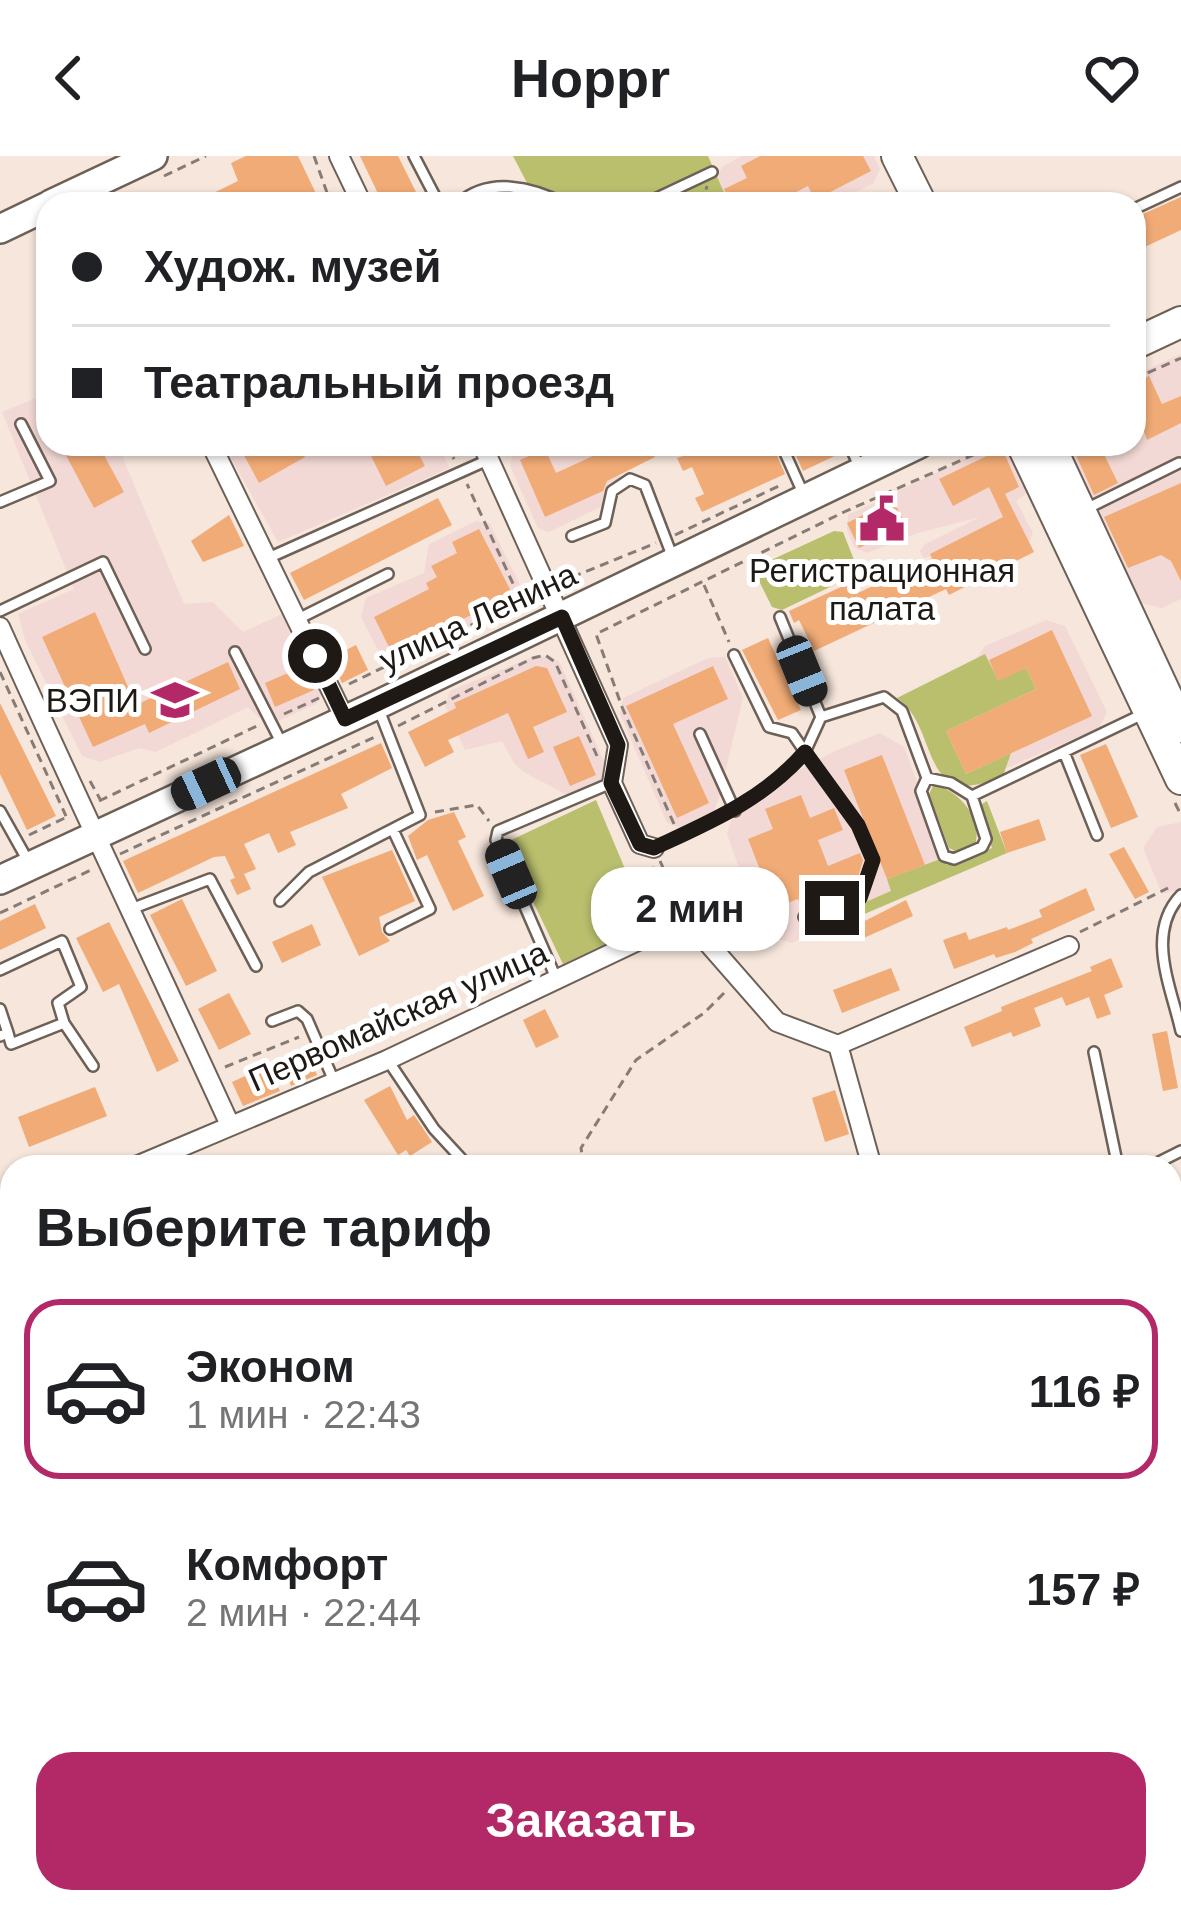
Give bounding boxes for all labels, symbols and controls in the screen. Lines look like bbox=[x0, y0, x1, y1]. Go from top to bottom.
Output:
icon: back bbox=[36, 45, 102, 111]
icon: heart bbox=[1079, 45, 1145, 111]
text: Hoppr bbox=[511, 48, 670, 108]
text: Худож. музей bbox=[144, 241, 441, 292]
text: Театральный проезд bbox=[144, 357, 614, 408]
public building icon: Регистрационная палата bbox=[857, 494, 907, 544]
place label: Регистрационная палата bbox=[749, 552, 1015, 627]
street label: улица Ленина bbox=[374, 555, 583, 679]
route start bbox=[288, 629, 342, 683]
car bbox=[772, 631, 832, 711]
school or university icon: ВЭПИ bbox=[150, 675, 200, 725]
place label: ВЭПИ bbox=[46, 682, 139, 719]
car bbox=[166, 752, 246, 816]
car bbox=[480, 834, 542, 914]
callout: 2 мин bbox=[592, 866, 790, 950]
route end bbox=[805, 881, 859, 935]
text: 2 мин bbox=[636, 887, 744, 930]
street label: Первомайская улица bbox=[243, 933, 554, 1099]
text: Выберите тариф bbox=[36, 1197, 492, 1257]
icon: car bbox=[42, 1335, 150, 1443]
text: Эконом bbox=[186, 1341, 355, 1392]
text: 116 ₽ bbox=[1029, 1366, 1140, 1417]
text: 1 мин · 22:43 bbox=[186, 1393, 421, 1436]
icon: car bbox=[42, 1533, 150, 1641]
text: Комфорт bbox=[186, 1539, 388, 1590]
text: 157 ₽ bbox=[1026, 1564, 1140, 1615]
text: 2 мин · 22:44 bbox=[186, 1591, 421, 1634]
button: Заказать bbox=[36, 1752, 1146, 1890]

